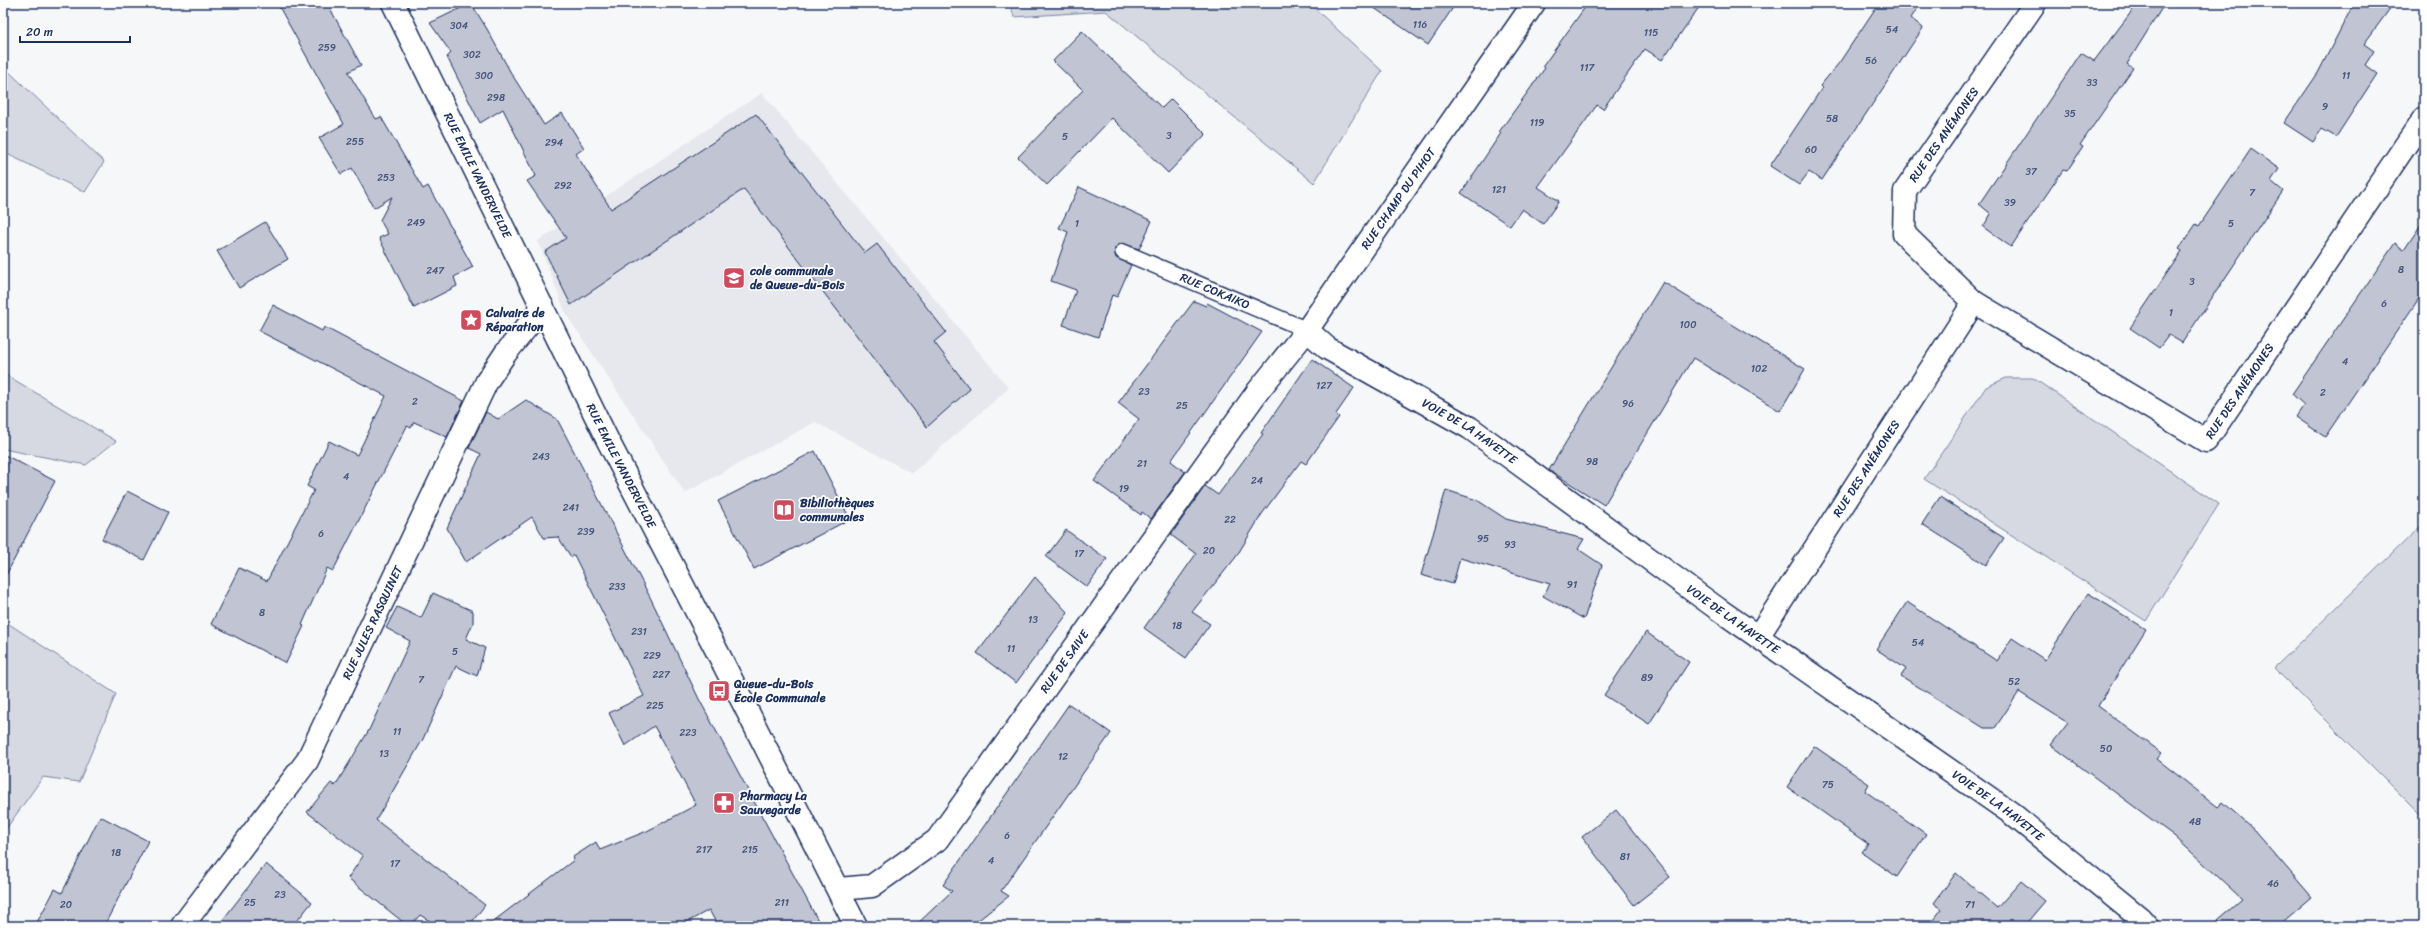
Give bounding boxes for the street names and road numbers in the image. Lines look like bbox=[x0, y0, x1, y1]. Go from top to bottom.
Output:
street label: RUE DES ANÉMONES bbox=[1903, 82, 1985, 187]
street label: RUE EMILE VANDERVELDE bbox=[437, 109, 518, 243]
street label: RUE CHAMP DU PIHOT bbox=[1355, 142, 1442, 254]
street label: RUE COKAIKO bbox=[1177, 266, 1254, 316]
street label: RUE DES ANÉMONES bbox=[2199, 338, 2280, 444]
street label: VOIE DE LA HAYETTE bbox=[1418, 392, 1523, 471]
street label: RUE EMILE VANDERVELDE bbox=[580, 399, 663, 533]
street label: RUE DES ANÉMONES bbox=[1827, 415, 1906, 522]
street label: RUE JULES RASQUINET bbox=[336, 561, 409, 683]
street label: VOIE DE LA HAYETTE bbox=[1682, 578, 1786, 661]
street label: RUE DE SAIVE bbox=[1034, 624, 1096, 698]
street label: VOIE DE LA HAYETTE bbox=[1947, 764, 2050, 848]

